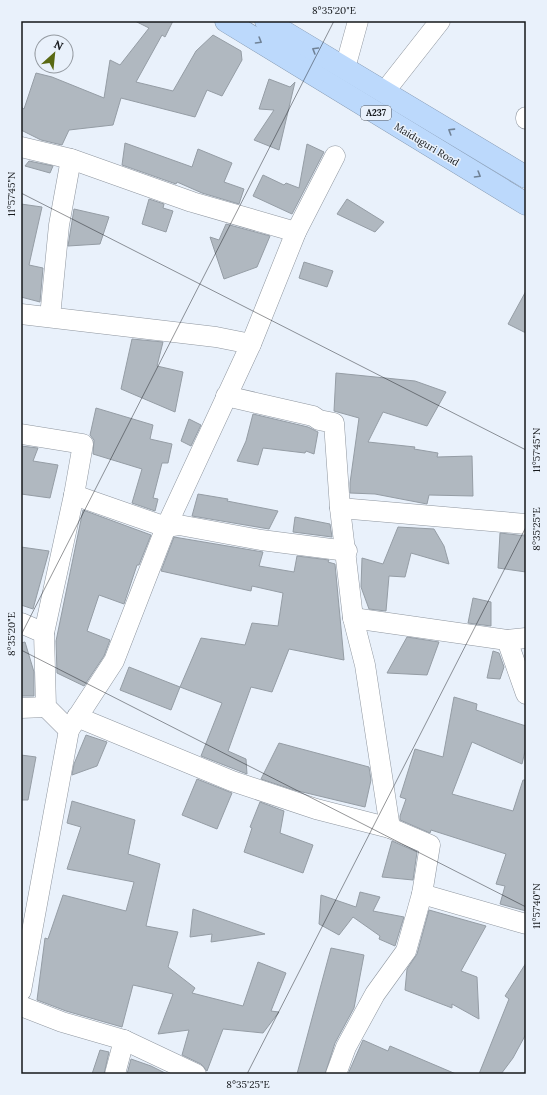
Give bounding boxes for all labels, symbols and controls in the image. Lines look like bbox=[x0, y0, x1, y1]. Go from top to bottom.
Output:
text: 8°35'20"E bbox=[312, 4, 356, 17]
north arrow bbox=[34, 34, 74, 74]
text: N bbox=[52, 37, 66, 53]
one-way arrow bbox=[255, 37, 262, 44]
one-way arrow bbox=[312, 48, 319, 55]
road number: A237 bbox=[361, 106, 391, 120]
street label: Maiduguri Road bbox=[392, 120, 462, 169]
one-way arrow bbox=[448, 129, 455, 136]
one-way arrow bbox=[474, 170, 481, 177]
text: 11°57'45"N bbox=[5, 171, 18, 216]
text: 11°57'45"N bbox=[530, 427, 543, 472]
text: 8°35'25"E bbox=[530, 507, 543, 551]
text: 8°35'20"E bbox=[5, 612, 18, 656]
text: 11°57'40"N bbox=[530, 883, 543, 929]
text: 8°35'25"E bbox=[226, 1078, 270, 1091]

